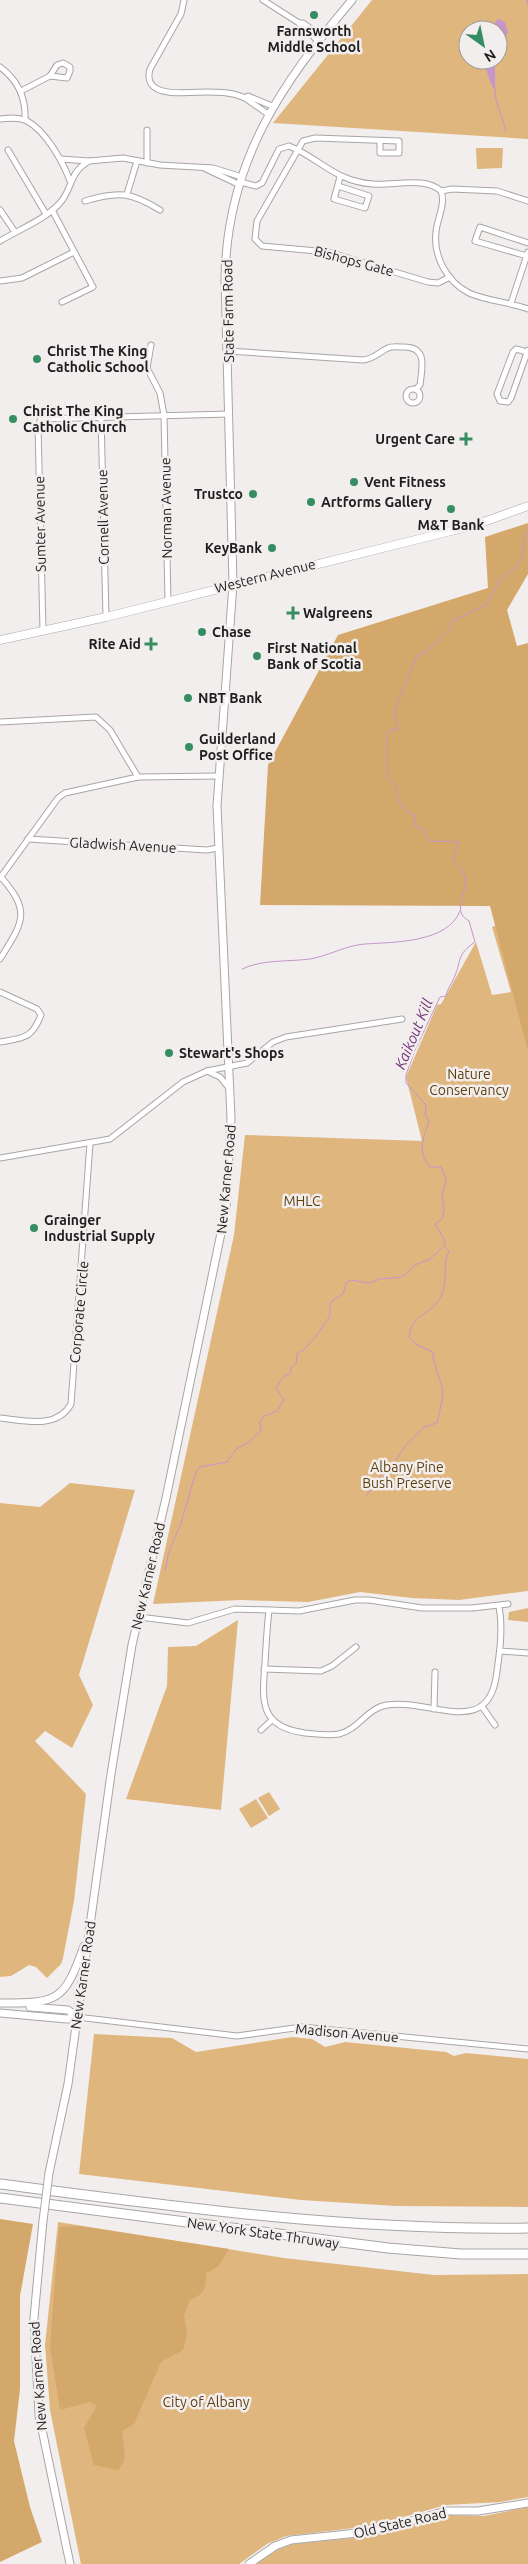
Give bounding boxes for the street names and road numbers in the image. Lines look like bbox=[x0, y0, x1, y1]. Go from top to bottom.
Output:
street label: Bishops Gate bbox=[312, 243, 396, 279]
street label: State Farm Road bbox=[219, 259, 237, 363]
street label: Norman Avenue bbox=[157, 457, 175, 559]
street label: Cornell Avenue bbox=[94, 469, 112, 565]
street label: Sumter Avenue bbox=[31, 476, 49, 572]
street label: Western Avenue bbox=[213, 556, 317, 596]
street label: Gladwish Avenue bbox=[69, 834, 177, 856]
street label: New Karner Road bbox=[213, 1124, 239, 1234]
street label: Corporate Circle bbox=[67, 1260, 91, 1364]
street label: New Karner Road bbox=[128, 1521, 168, 1631]
street label: New Karner Road bbox=[67, 1920, 99, 2030]
street label: Madison Avenue bbox=[295, 2021, 399, 2045]
street label: New York State Thruway bbox=[186, 2214, 340, 2252]
street label: New Karner Road bbox=[26, 2321, 50, 2431]
street label: Old State Road bbox=[352, 2505, 448, 2541]

